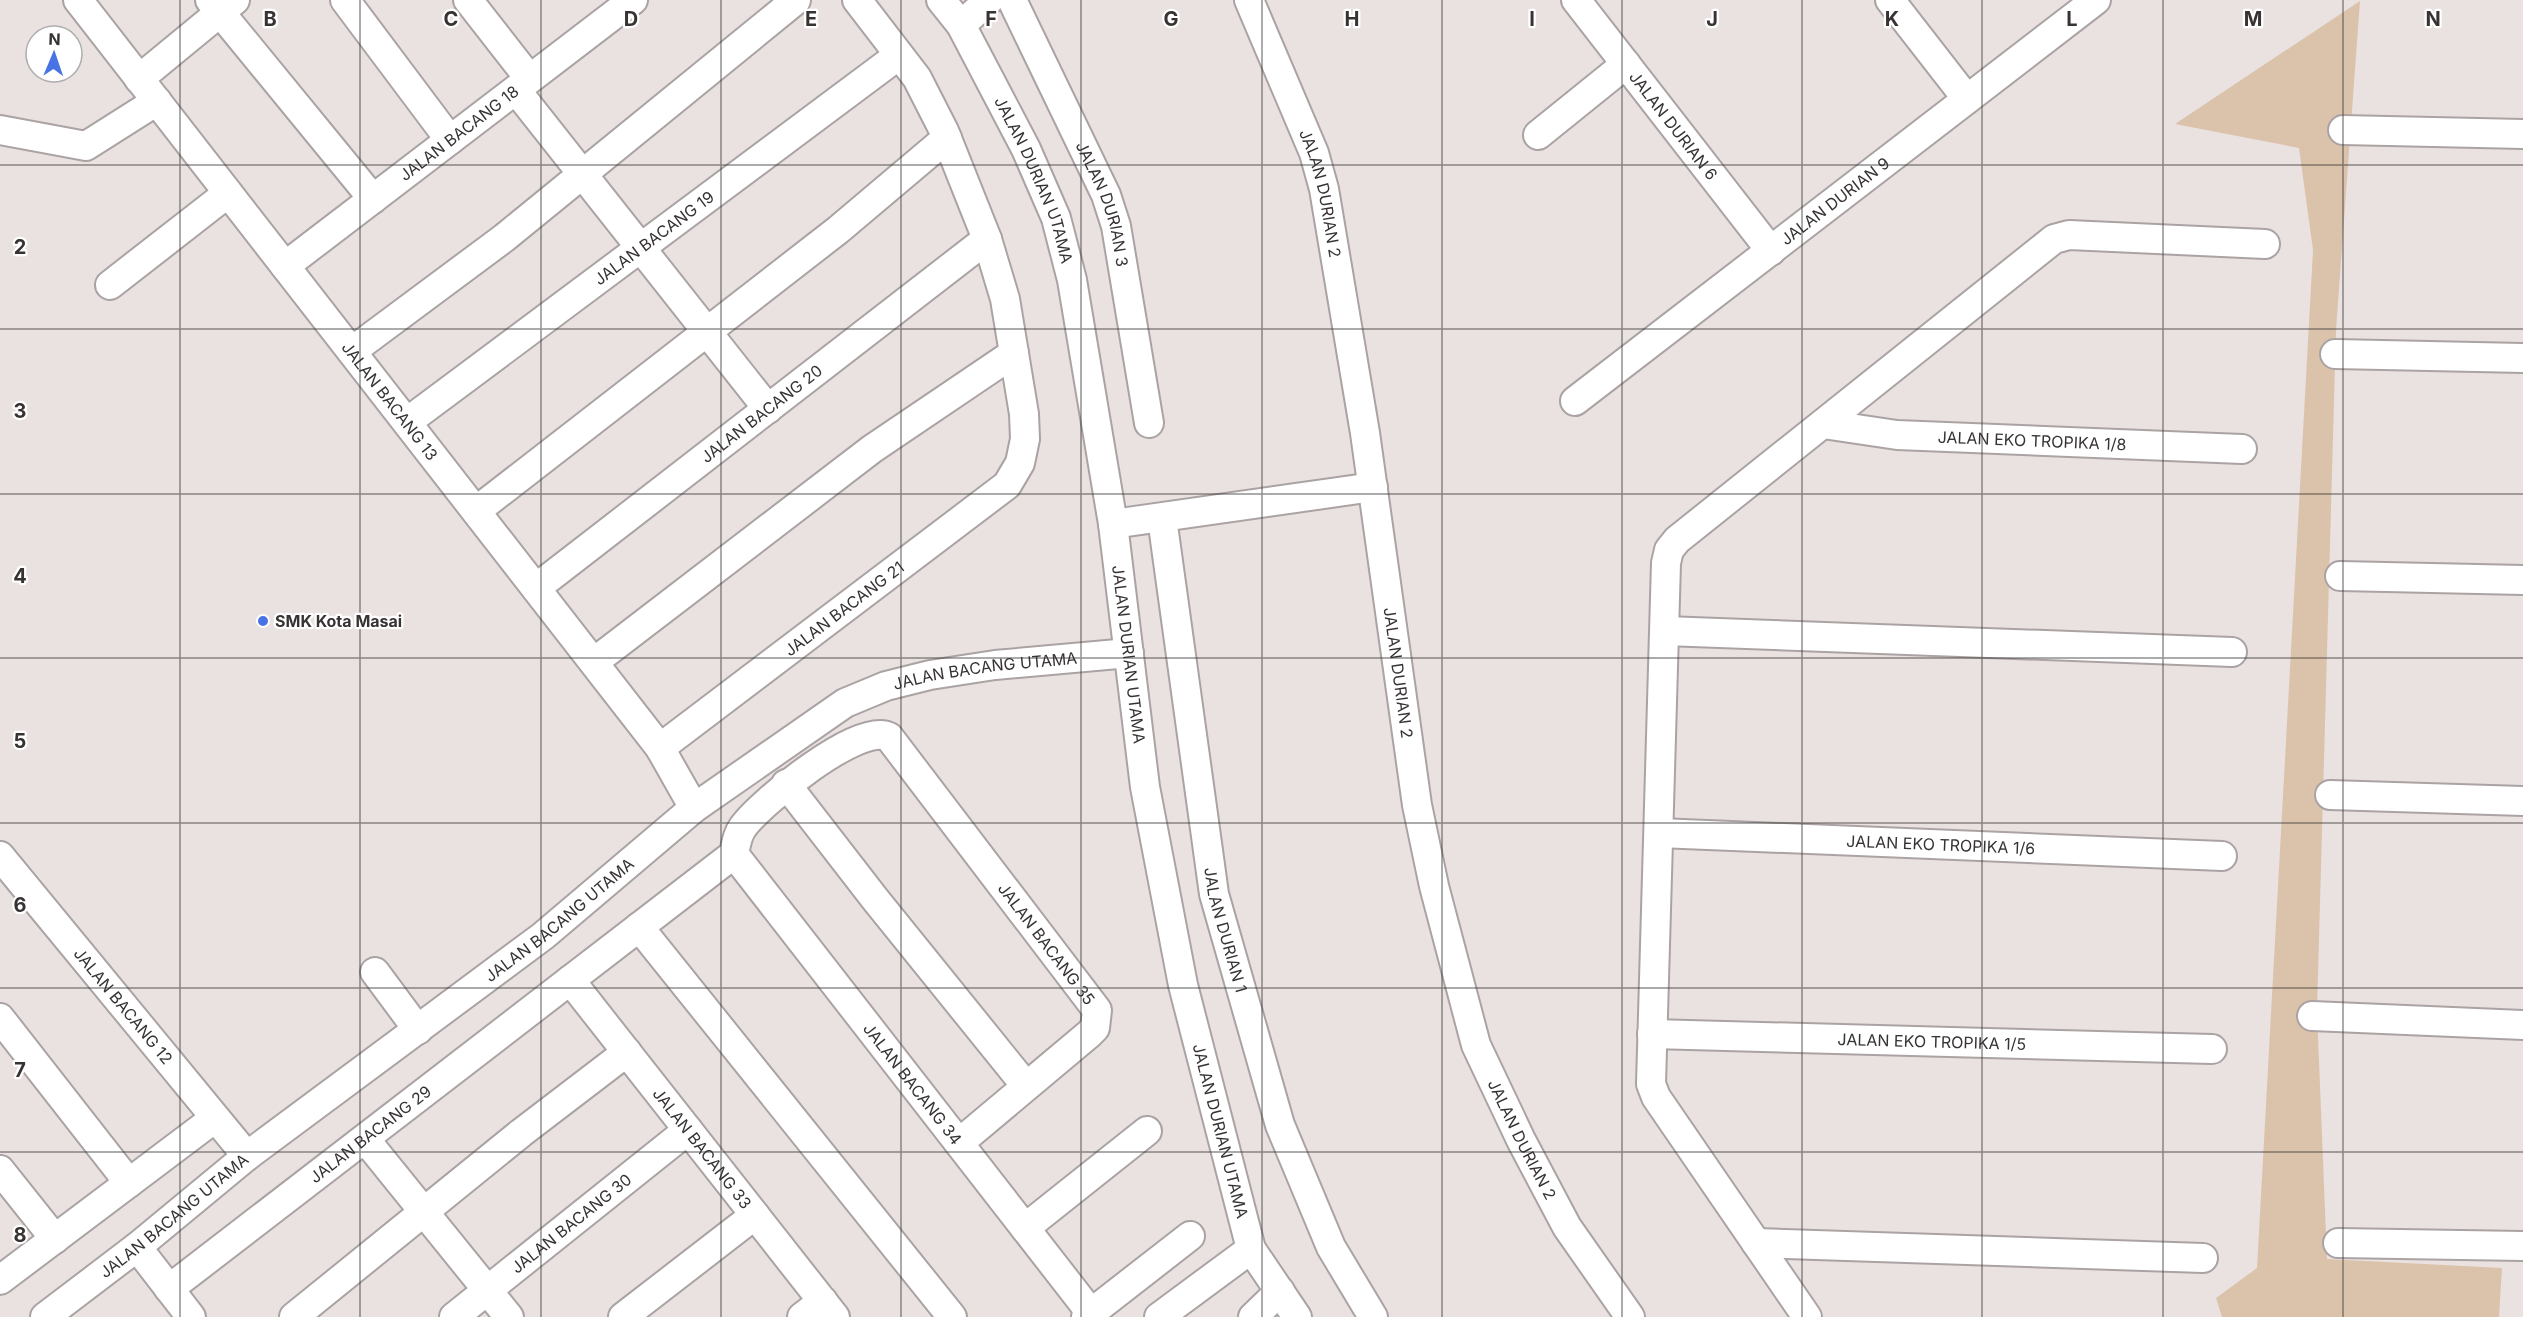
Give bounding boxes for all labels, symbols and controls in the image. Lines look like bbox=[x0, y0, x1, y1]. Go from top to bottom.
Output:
text: B bbox=[263, 7, 277, 31]
text: C bbox=[444, 7, 458, 31]
text: D bbox=[624, 7, 638, 31]
text: E bbox=[805, 7, 817, 31]
text: F bbox=[985, 7, 997, 31]
text: G bbox=[1163, 7, 1179, 31]
text: H bbox=[1345, 7, 1359, 31]
text: I bbox=[1529, 7, 1535, 31]
text: J bbox=[1706, 7, 1718, 31]
text: K bbox=[1885, 7, 1899, 31]
text: L bbox=[2066, 7, 2078, 31]
text: M bbox=[2244, 7, 2262, 31]
text: N bbox=[2425, 7, 2441, 31]
north arrow bbox=[24, 24, 84, 84]
text: N bbox=[48, 29, 61, 49]
street label: JALAN DURIAN 6 bbox=[1625, 67, 1722, 184]
street label: JALAN BACANG 18 bbox=[395, 81, 523, 185]
street label: JALAN DURIAN UTAMA bbox=[990, 93, 1077, 266]
street label: JALAN DURIAN 2 bbox=[1295, 126, 1345, 259]
street label: JALAN DURIAN 3 bbox=[1072, 138, 1133, 268]
street label: JALAN DURIAN 9 bbox=[1776, 153, 1893, 249]
street label: JALAN BACANG 19 bbox=[590, 187, 718, 289]
text: 2 bbox=[14, 235, 26, 259]
street label: JALAN BACANG 13 bbox=[338, 338, 442, 464]
street label: JALAN BACANG 20 bbox=[697, 360, 826, 467]
text: 3 bbox=[14, 399, 26, 423]
street label: JALAN EKO TROPIKA 1/8 bbox=[1937, 427, 2127, 454]
street label: JALAN BACANG 21 bbox=[780, 557, 908, 660]
text: 4 bbox=[13, 564, 27, 588]
street label: JALAN DURIAN UTAMA bbox=[1108, 564, 1150, 745]
street label: JALAN DURIAN 2 bbox=[1379, 606, 1418, 739]
place label: SMK Kota Masai bbox=[275, 611, 402, 631]
marker: SMK Kota Masai bbox=[256, 614, 270, 628]
street label: JALAN BACANG UTAMA bbox=[891, 648, 1078, 694]
text: 5 bbox=[14, 729, 26, 753]
street label: JALAN EKO TROPIKA 1/6 bbox=[1846, 831, 2036, 858]
street label: JALAN BACANG UTAMA bbox=[481, 854, 638, 986]
street label: JALAN DURIAN 1 bbox=[1200, 866, 1252, 995]
street label: JALAN BACANG 35 bbox=[994, 879, 1099, 1009]
text: 6 bbox=[14, 893, 27, 917]
street label: JALAN BACANG 12 bbox=[70, 944, 177, 1068]
street label: JALAN BACANG 34 bbox=[859, 1019, 966, 1149]
street label: JALAN EKO TROPIKA 1/5 bbox=[1837, 1029, 2027, 1054]
street label: JALAN DURIAN UTAMA bbox=[1189, 1042, 1253, 1220]
text: 7 bbox=[14, 1058, 26, 1082]
street label: JALAN DURIAN 2 bbox=[1484, 1076, 1561, 1203]
street label: JALAN BACANG 29 bbox=[305, 1081, 435, 1187]
street label: JALAN BACANG 33 bbox=[649, 1084, 756, 1213]
street label: JALAN BACANG UTAMA bbox=[96, 1149, 252, 1282]
street label: JALAN BACANG 30 bbox=[507, 1169, 635, 1277]
text: 8 bbox=[13, 1223, 27, 1247]

